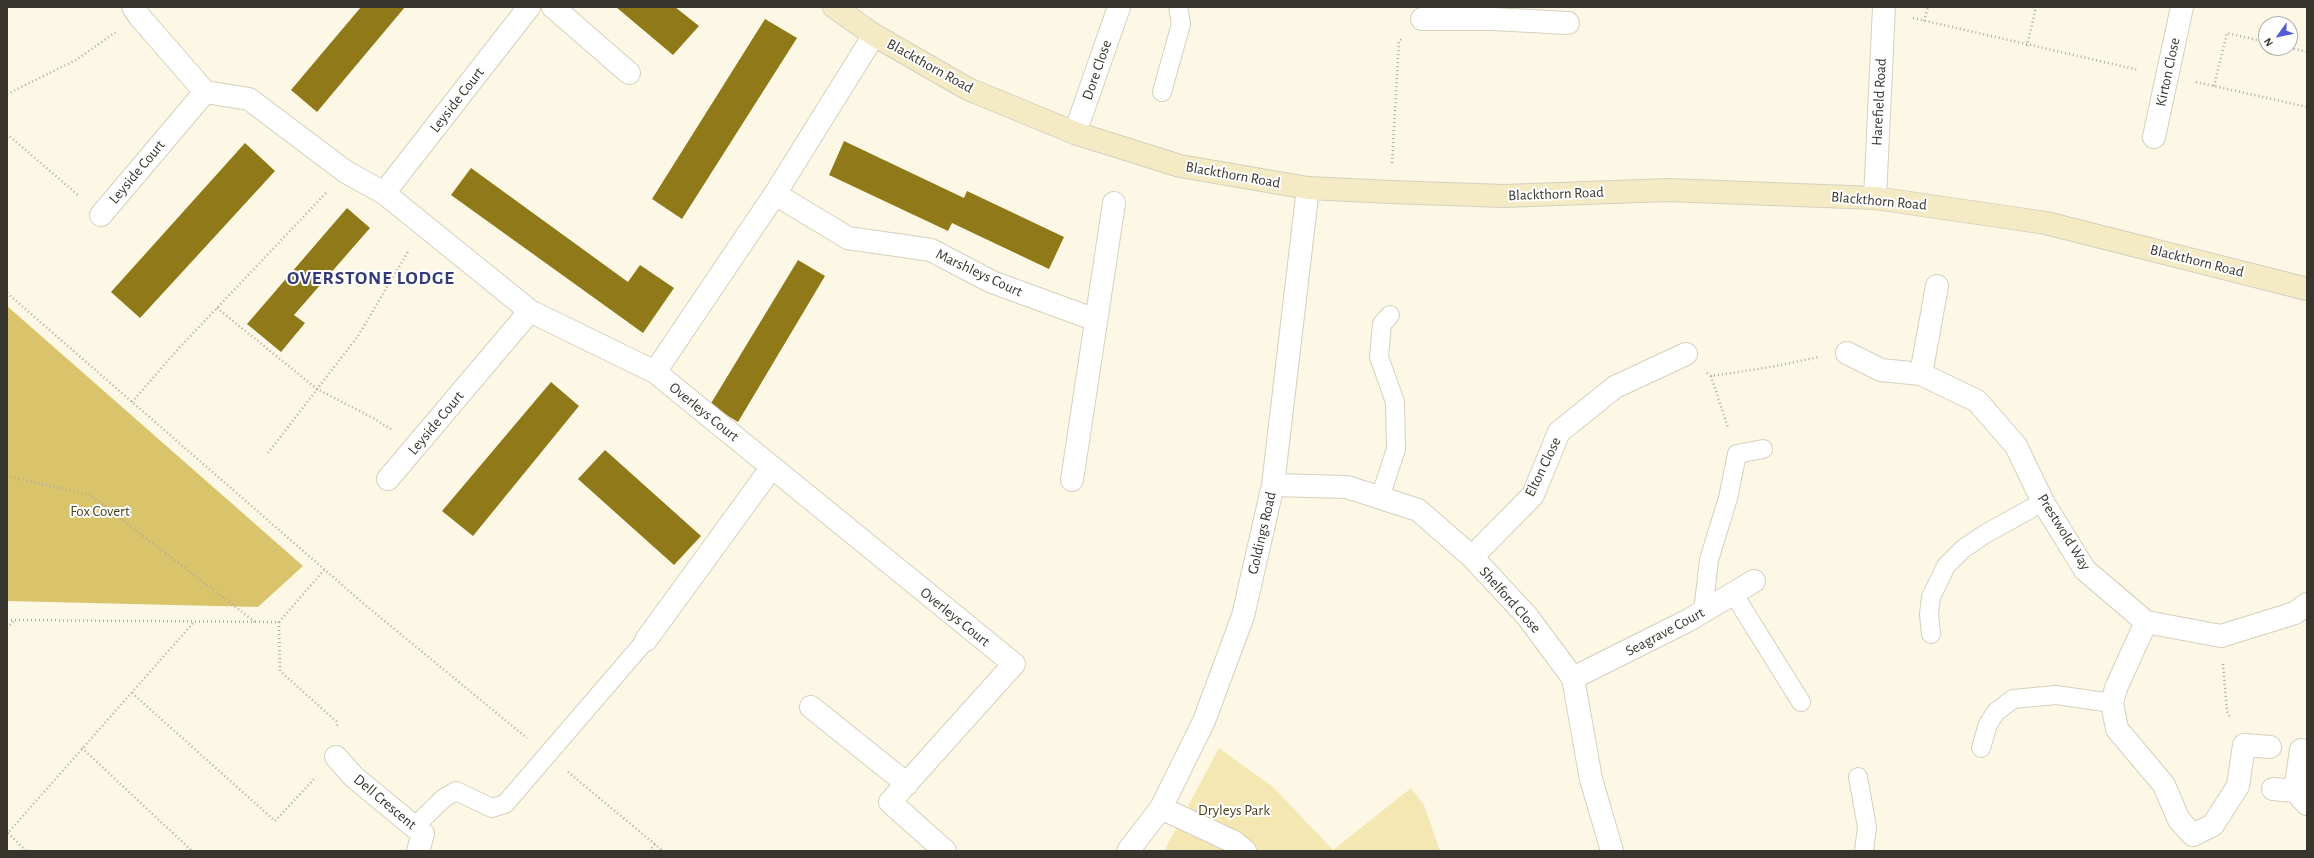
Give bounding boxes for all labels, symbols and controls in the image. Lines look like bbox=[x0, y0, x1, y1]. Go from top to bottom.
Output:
north arrow bbox=[2258, 16, 2298, 56]
street label: Blackthorn Road bbox=[884, 35, 976, 97]
street label: Kirton Close bbox=[2152, 36, 2184, 108]
text: N bbox=[2262, 36, 2275, 48]
street label: Dore Close bbox=[1078, 38, 1116, 102]
street label: Harefield Road bbox=[1868, 58, 1890, 146]
street label: Leyside Court bbox=[426, 64, 488, 136]
street label: Leyside Court bbox=[105, 136, 169, 208]
street label: Blackthorn Road bbox=[1184, 158, 1282, 192]
street label: Blackthorn Road bbox=[1508, 183, 1604, 205]
street label: Blackthorn Road bbox=[1830, 188, 1928, 214]
street label: Blackthorn Road bbox=[2148, 241, 2246, 281]
street label: Marshleys Court bbox=[933, 245, 1025, 301]
district label: OVERSTONE LODGE bbox=[287, 267, 455, 289]
street label: Overleys Court bbox=[666, 378, 742, 446]
street label: Leyside Court bbox=[404, 387, 468, 459]
street label: Elton Close bbox=[1521, 434, 1565, 500]
street label: Goldings Road bbox=[1244, 490, 1280, 576]
street label: Prestwold Way bbox=[2033, 491, 2095, 573]
park label: Fox Covert bbox=[70, 502, 130, 520]
street label: Shelford Close bbox=[1475, 563, 1545, 637]
street label: Overleys Court bbox=[917, 583, 993, 651]
street label: Seagrave Court bbox=[1622, 604, 1708, 660]
street label: Dell Crescent bbox=[350, 771, 420, 833]
park label: Dryleys Park bbox=[1198, 801, 1270, 819]

